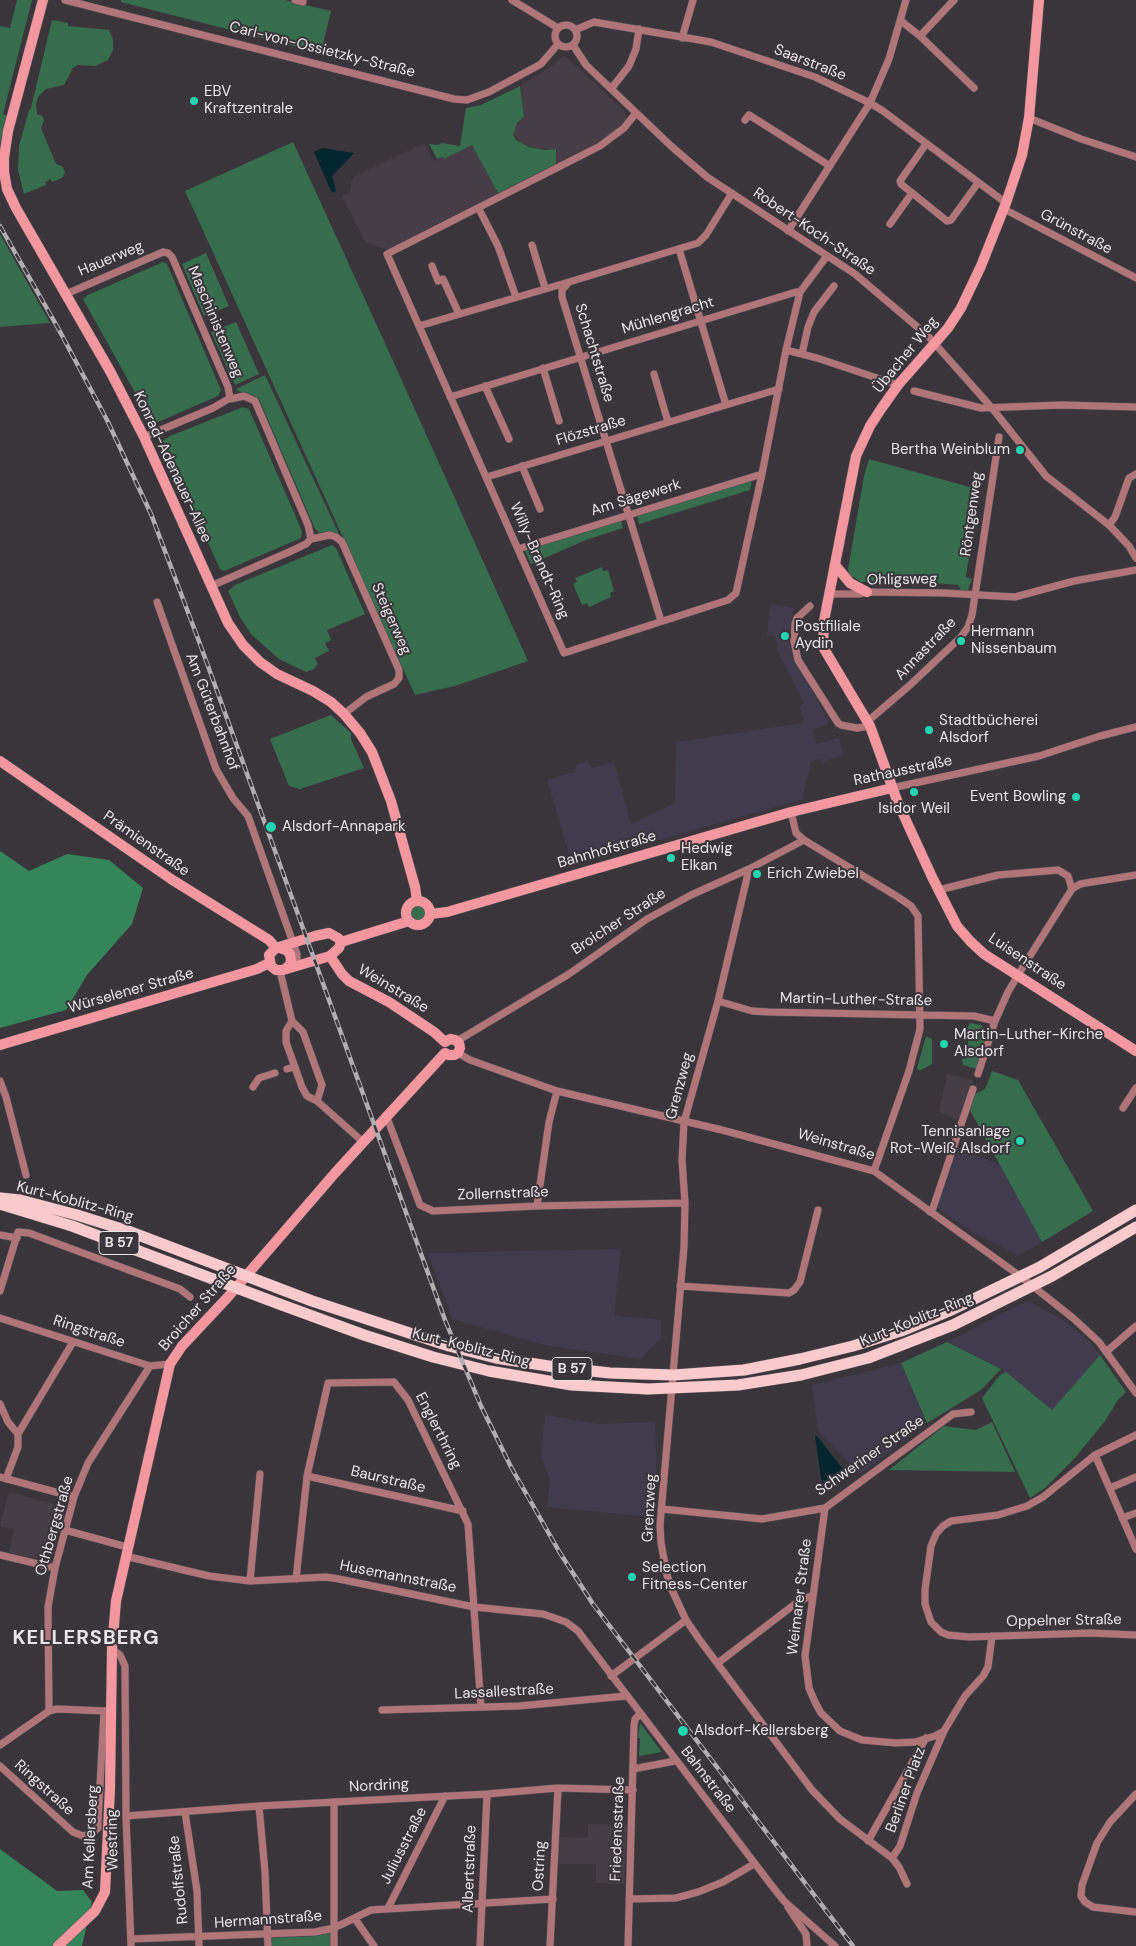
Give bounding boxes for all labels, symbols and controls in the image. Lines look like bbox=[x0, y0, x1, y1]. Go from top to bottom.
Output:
street label: Carl-von-Ossietzky-Straße bbox=[227, 18, 417, 82]
street label: Saarstraße bbox=[771, 41, 849, 85]
place label: EBV Kraftzentrale bbox=[204, 83, 293, 118]
marker: EBV Kraftzentrale bbox=[188, 95, 200, 107]
street label: Robert-Koch-Straße bbox=[749, 184, 879, 280]
street label: Grünstraße bbox=[1037, 205, 1115, 259]
street label: Hauerweg bbox=[76, 237, 146, 281]
street label: Maschinistenweg bbox=[183, 264, 247, 380]
street label: Mühlengracht bbox=[620, 293, 716, 339]
street label: Schachtstraße bbox=[570, 302, 618, 404]
street label: Übacher Weg bbox=[870, 313, 942, 397]
street label: Konrad-Adenauer-Allee bbox=[129, 389, 215, 545]
street label: Flözstraße bbox=[554, 412, 628, 450]
place label: Bertha Weinblum bbox=[891, 441, 1010, 459]
marker: Bertha Weinblum bbox=[1014, 444, 1026, 456]
street label: Röntgenweg bbox=[957, 471, 987, 557]
street label: Am Sägewerk bbox=[589, 476, 683, 520]
street label: Willy-Brandt-Ring bbox=[505, 500, 573, 622]
street label: Ohligsweg bbox=[866, 570, 938, 590]
street label: Steigerweg bbox=[367, 580, 415, 658]
street label: Annastraße bbox=[892, 614, 960, 684]
place label: Postfiliale Aydin bbox=[795, 618, 861, 653]
place label: Hermann Nissenbaum bbox=[971, 623, 1057, 658]
marker: Postfiliale Aydin bbox=[779, 630, 791, 642]
marker: Hermann Nissenbaum bbox=[955, 635, 967, 647]
street label: Am Güterbahnhof bbox=[181, 651, 243, 773]
place label: Stadtbücherei Alsdorf bbox=[939, 712, 1038, 747]
marker: Stadtbücherei Alsdorf bbox=[923, 724, 935, 736]
street label: Rathausstraße bbox=[852, 752, 954, 790]
marker: Isidor Weil bbox=[908, 786, 920, 798]
place label: Event Bowling bbox=[970, 788, 1066, 806]
marker: Event Bowling bbox=[1070, 791, 1082, 803]
place label: Isidor Weil bbox=[878, 800, 950, 818]
street label: Prämienstraße bbox=[99, 808, 193, 880]
place label: Alsdorf-Annapark bbox=[282, 818, 405, 836]
marker: Alsdorf-Annapark bbox=[264, 820, 278, 834]
street label: Bahnhofstraße bbox=[556, 827, 658, 873]
place label: Hedwig Elkan bbox=[681, 840, 733, 875]
marker: Hedwig Elkan bbox=[665, 852, 677, 864]
place label: Erich Zwiebel bbox=[767, 865, 859, 883]
marker: Erich Zwiebel bbox=[751, 868, 763, 880]
street label: Broicher Straße bbox=[569, 885, 669, 959]
street label: Luisenstraße bbox=[985, 929, 1069, 995]
street label: Weinstraße bbox=[354, 961, 432, 1017]
street label: Würselener Straße bbox=[66, 964, 196, 1018]
street label: Martin-Luther-Straße bbox=[780, 990, 932, 1010]
place label: Martin-Luther-Kirche Alsdorf bbox=[954, 1026, 1103, 1061]
marker: Martin-Luther-Kirche Alsdorf bbox=[938, 1038, 950, 1050]
street label: Grenzweg bbox=[662, 1051, 698, 1121]
place label: Tennisanlage Rot-Weiß Alsdorf bbox=[890, 1123, 1010, 1158]
street label: Weinstraße bbox=[795, 1125, 877, 1165]
marker: Tennisanlage Rot-Weiß Alsdorf bbox=[1014, 1135, 1026, 1147]
street label: Kurt-Koblitz-Ring bbox=[14, 1178, 136, 1226]
street label: Zollernstraße bbox=[457, 1183, 549, 1205]
road number: B 57 bbox=[99, 1232, 139, 1254]
street label: Broicher Straße bbox=[156, 1261, 240, 1355]
street label: Kurt-Koblitz-Ring bbox=[858, 1289, 976, 1351]
street label: Ringstraße bbox=[51, 1312, 127, 1352]
street label: Kurt-Koblitz-Ring bbox=[410, 1325, 532, 1371]
road number: B 57 bbox=[552, 1358, 592, 1380]
street label: Englerthring bbox=[411, 1390, 465, 1472]
street label: Schweriner Straße bbox=[812, 1412, 928, 1500]
street label: Baurstraße bbox=[349, 1463, 427, 1497]
street label: Grenzweg bbox=[639, 1473, 661, 1543]
street label: Othbergstraße bbox=[32, 1474, 78, 1578]
street label: Weimarer Straße bbox=[784, 1538, 816, 1656]
street label: Husemannstraße bbox=[338, 1557, 458, 1597]
place label: Selection Fitness-Center bbox=[642, 1559, 747, 1594]
marker: Selection Fitness-Center bbox=[626, 1571, 638, 1583]
street label: Oppelner Straße bbox=[1006, 1611, 1122, 1631]
district label: KELLERSBERG bbox=[11, 1627, 161, 1651]
street label: Lassallestraße bbox=[454, 1680, 554, 1704]
place label: Alsdorf-Kellersberg bbox=[694, 1722, 829, 1740]
marker: Alsdorf-Kellersberg bbox=[676, 1724, 690, 1738]
street label: Bahnstraße bbox=[676, 1743, 740, 1817]
street label: Berliner Platz bbox=[882, 1745, 930, 1835]
street label: Ringstraße bbox=[10, 1756, 78, 1820]
street label: Nordring bbox=[349, 1775, 409, 1797]
street label: Friedensstraße bbox=[607, 1776, 629, 1882]
street label: Am Kellersberg bbox=[79, 1785, 103, 1889]
street label: Juliusstraße bbox=[377, 1804, 431, 1888]
street label: Westring bbox=[103, 1809, 123, 1871]
street label: Albertstraße bbox=[459, 1825, 481, 1913]
street label: Rudolfstraße bbox=[165, 1835, 193, 1925]
street label: Ostring bbox=[530, 1840, 550, 1892]
street label: Hermannstraße bbox=[213, 1907, 323, 1933]

